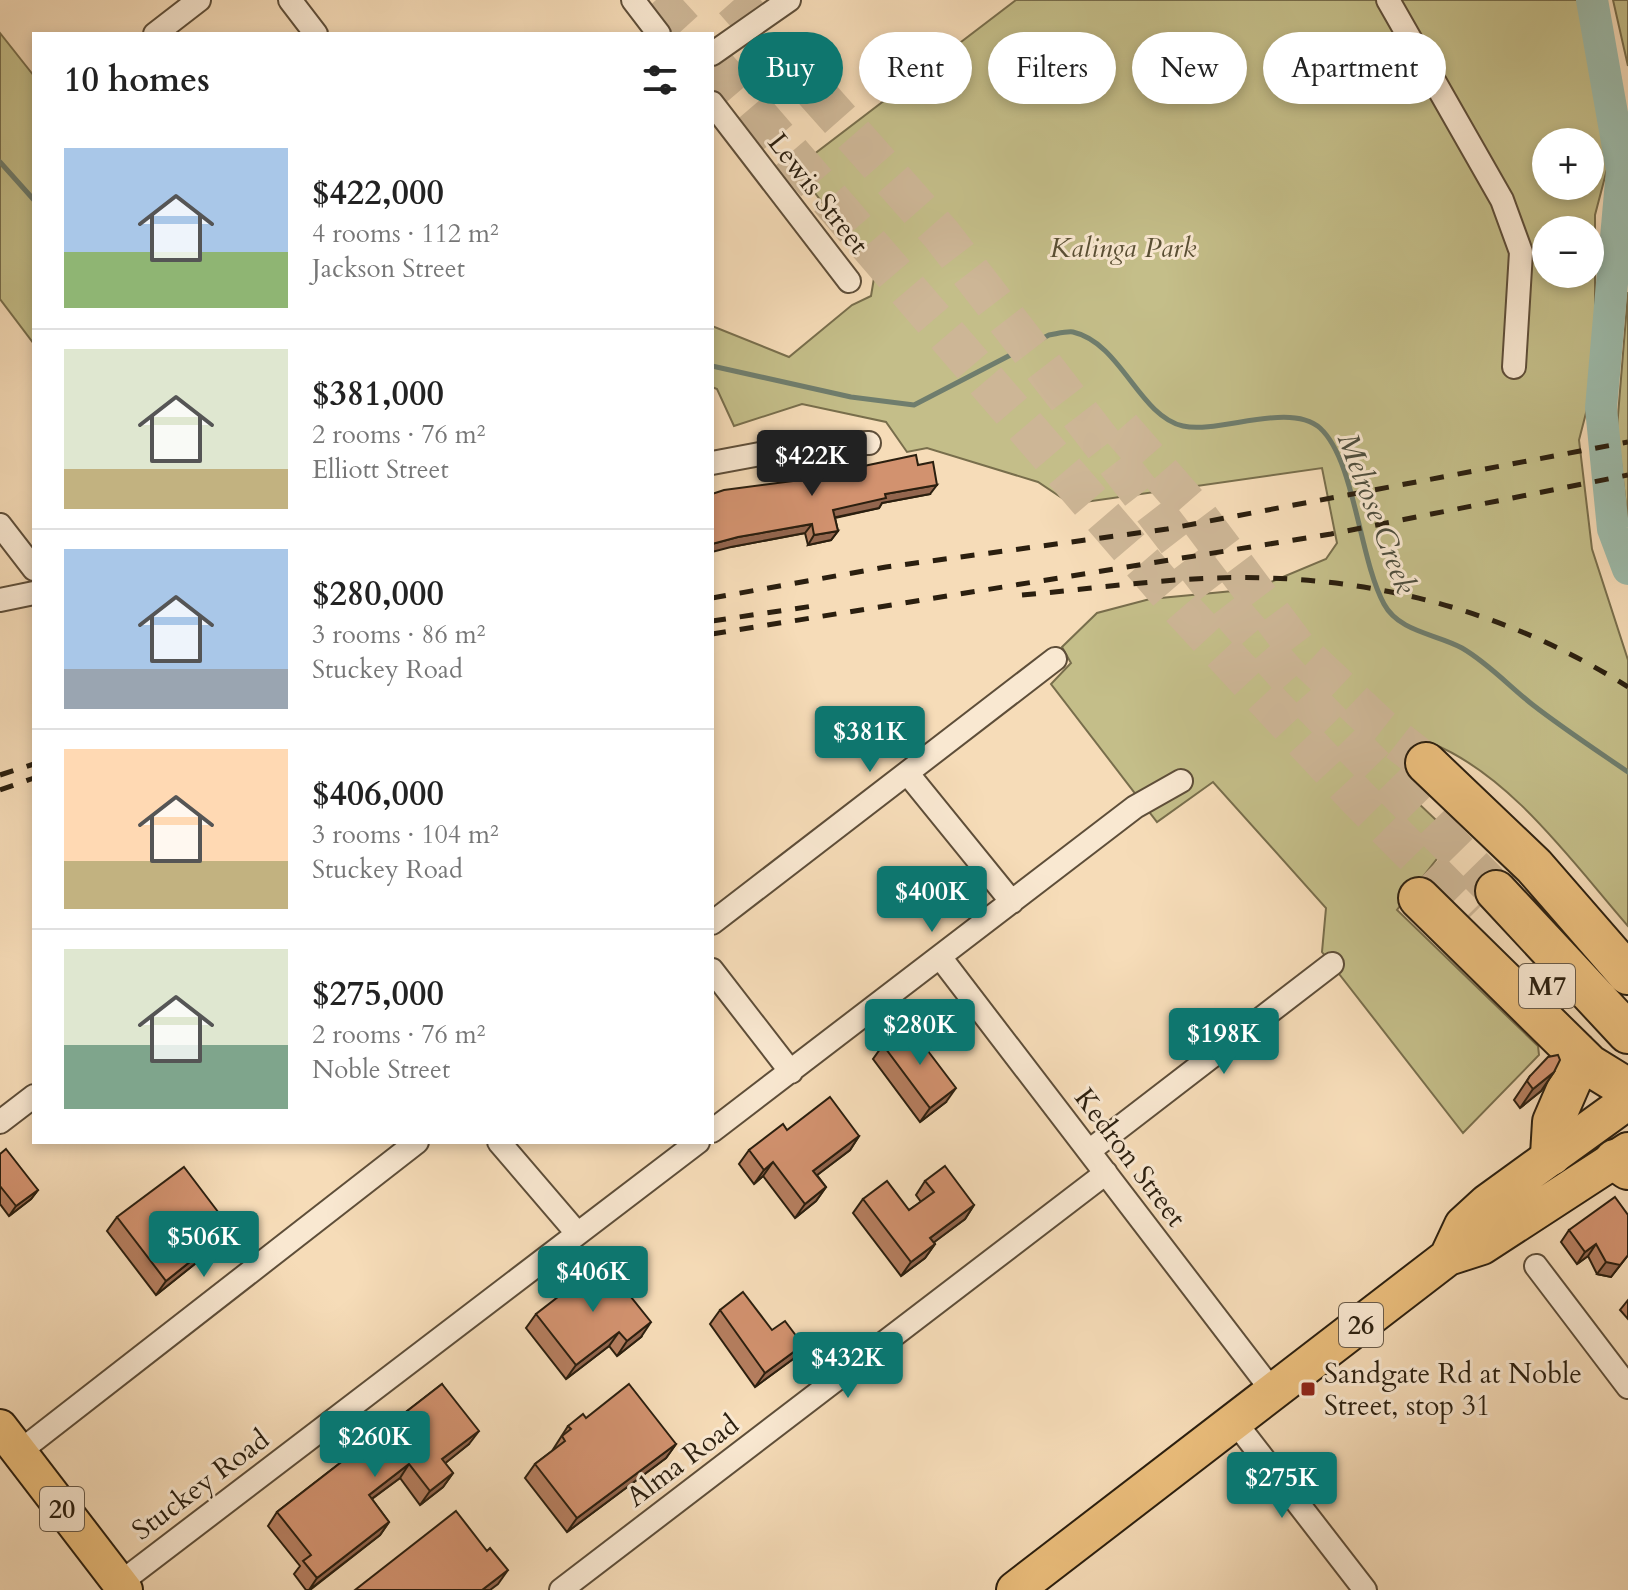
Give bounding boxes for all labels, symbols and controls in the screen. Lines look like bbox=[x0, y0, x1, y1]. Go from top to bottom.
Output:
chip: Buy bbox=[738, 32, 843, 104]
chip: Rent bbox=[859, 32, 972, 104]
chip: Filters bbox=[988, 32, 1116, 104]
chip: New bbox=[1132, 32, 1247, 104]
chip: Apartment bbox=[1263, 32, 1446, 104]
text: 10 homes bbox=[64, 57, 210, 103]
icon: filters bbox=[638, 58, 682, 102]
street label: Lewis Street bbox=[759, 125, 878, 262]
map controls bbox=[1532, 128, 1604, 288]
button: + bbox=[1532, 128, 1604, 200]
text: $422,000 bbox=[312, 170, 444, 216]
icon: home bbox=[128, 180, 224, 276]
text: 4 rooms · 112 m² bbox=[312, 216, 499, 251]
button: − bbox=[1532, 216, 1604, 288]
park label: Kalinga Park bbox=[1050, 229, 1197, 267]
text: Jackson Street bbox=[312, 251, 465, 286]
text: $381,000 bbox=[312, 371, 444, 417]
icon: home bbox=[128, 381, 224, 477]
text: 2 rooms · 76 m² bbox=[312, 417, 485, 452]
water label: Melrose Creek bbox=[1327, 427, 1426, 600]
pin: $422K bbox=[756, 430, 868, 498]
text: $422K bbox=[775, 438, 849, 473]
text: Elliott Street bbox=[312, 452, 449, 487]
text: $280,000 bbox=[312, 571, 444, 617]
icon: home bbox=[128, 581, 224, 677]
text: 3 rooms · 86 m² bbox=[312, 617, 485, 652]
text: Stuckey Road bbox=[312, 652, 463, 687]
pin: $381K bbox=[814, 706, 926, 774]
text: $381K bbox=[833, 714, 907, 749]
text: $406,000 bbox=[312, 771, 444, 817]
icon: home bbox=[128, 781, 224, 877]
text: 3 rooms · 104 m² bbox=[312, 817, 499, 852]
text: Stuckey Road bbox=[312, 852, 463, 887]
pin: $400K bbox=[876, 866, 988, 934]
text: $400K bbox=[895, 874, 969, 909]
road number: M7 bbox=[1519, 964, 1575, 1008]
text: $275,000 bbox=[312, 971, 444, 1017]
icon: home bbox=[128, 981, 224, 1077]
pin: $280K bbox=[864, 999, 976, 1067]
text: $280K bbox=[883, 1007, 957, 1042]
pin: $198K bbox=[1168, 1008, 1280, 1076]
text: $198K bbox=[1187, 1016, 1261, 1051]
text: 2 rooms · 76 m² bbox=[312, 1017, 485, 1052]
text: Noble Street bbox=[312, 1052, 450, 1087]
street label: Kedron Street bbox=[1065, 1080, 1195, 1235]
pin: $506K bbox=[148, 1211, 260, 1279]
text: $506K bbox=[167, 1219, 241, 1254]
pin: $406K bbox=[537, 1246, 649, 1314]
text: $406K bbox=[556, 1254, 630, 1289]
road number: 26 bbox=[1339, 1303, 1383, 1347]
pin: $432K bbox=[792, 1332, 904, 1400]
text: $432K bbox=[811, 1340, 885, 1375]
place label: Sandgate Rd at Noble Street, stop 31 bbox=[1324, 1355, 1582, 1425]
marker: Sandgate Rd at Noble Street, stop 31 bbox=[1299, 1380, 1317, 1398]
street label: Alma Road bbox=[619, 1406, 747, 1516]
pin: $260K bbox=[319, 1411, 431, 1479]
text: $260K bbox=[338, 1419, 412, 1454]
street label: Stuckey Road bbox=[124, 1421, 277, 1549]
pin: $275K bbox=[1226, 1452, 1338, 1520]
text: $275K bbox=[1245, 1460, 1319, 1495]
road number: 20 bbox=[40, 1487, 84, 1531]

